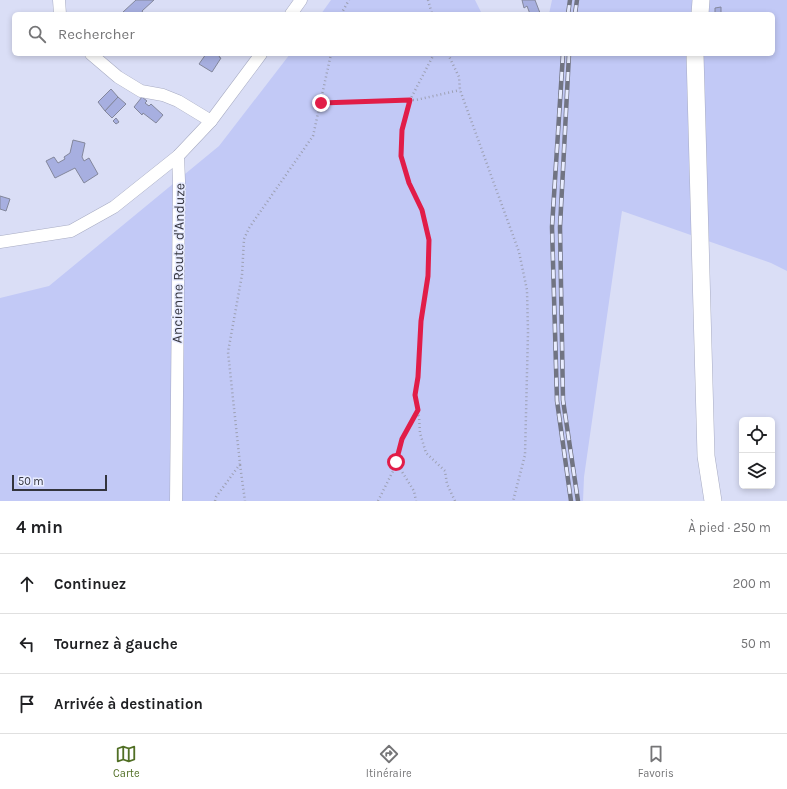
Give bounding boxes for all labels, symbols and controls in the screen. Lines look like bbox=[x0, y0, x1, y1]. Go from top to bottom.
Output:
search box bbox=[12, 12, 775, 56]
icon: search bbox=[26, 23, 48, 45]
text: Rechercher bbox=[58, 25, 135, 43]
route end bbox=[312, 94, 330, 112]
street label: Ancienne Route d'Anduze bbox=[169, 183, 188, 343]
map controls bbox=[739, 417, 775, 489]
button: locate bbox=[739, 417, 775, 453]
route start bbox=[387, 453, 405, 471]
button: layers bbox=[739, 453, 775, 489]
scale bar bbox=[12, 473, 107, 492]
text: 50 m bbox=[18, 475, 44, 488]
text: 4 min bbox=[16, 517, 63, 537]
text: À pied · 250 m bbox=[688, 520, 771, 535]
icon: ahead bbox=[16, 573, 38, 595]
text: Continuez bbox=[54, 575, 126, 593]
text: 200 m bbox=[733, 576, 771, 591]
icon: left bbox=[16, 633, 38, 655]
text: Tournez à gauche bbox=[54, 635, 178, 653]
text: 50 m bbox=[741, 636, 771, 651]
icon: arrive bbox=[16, 693, 38, 715]
text: Arrivée à destination bbox=[54, 695, 203, 713]
tab: Carte bbox=[113, 743, 140, 780]
tab: Itinéraire bbox=[366, 743, 412, 780]
tab: Favoris bbox=[638, 743, 674, 780]

